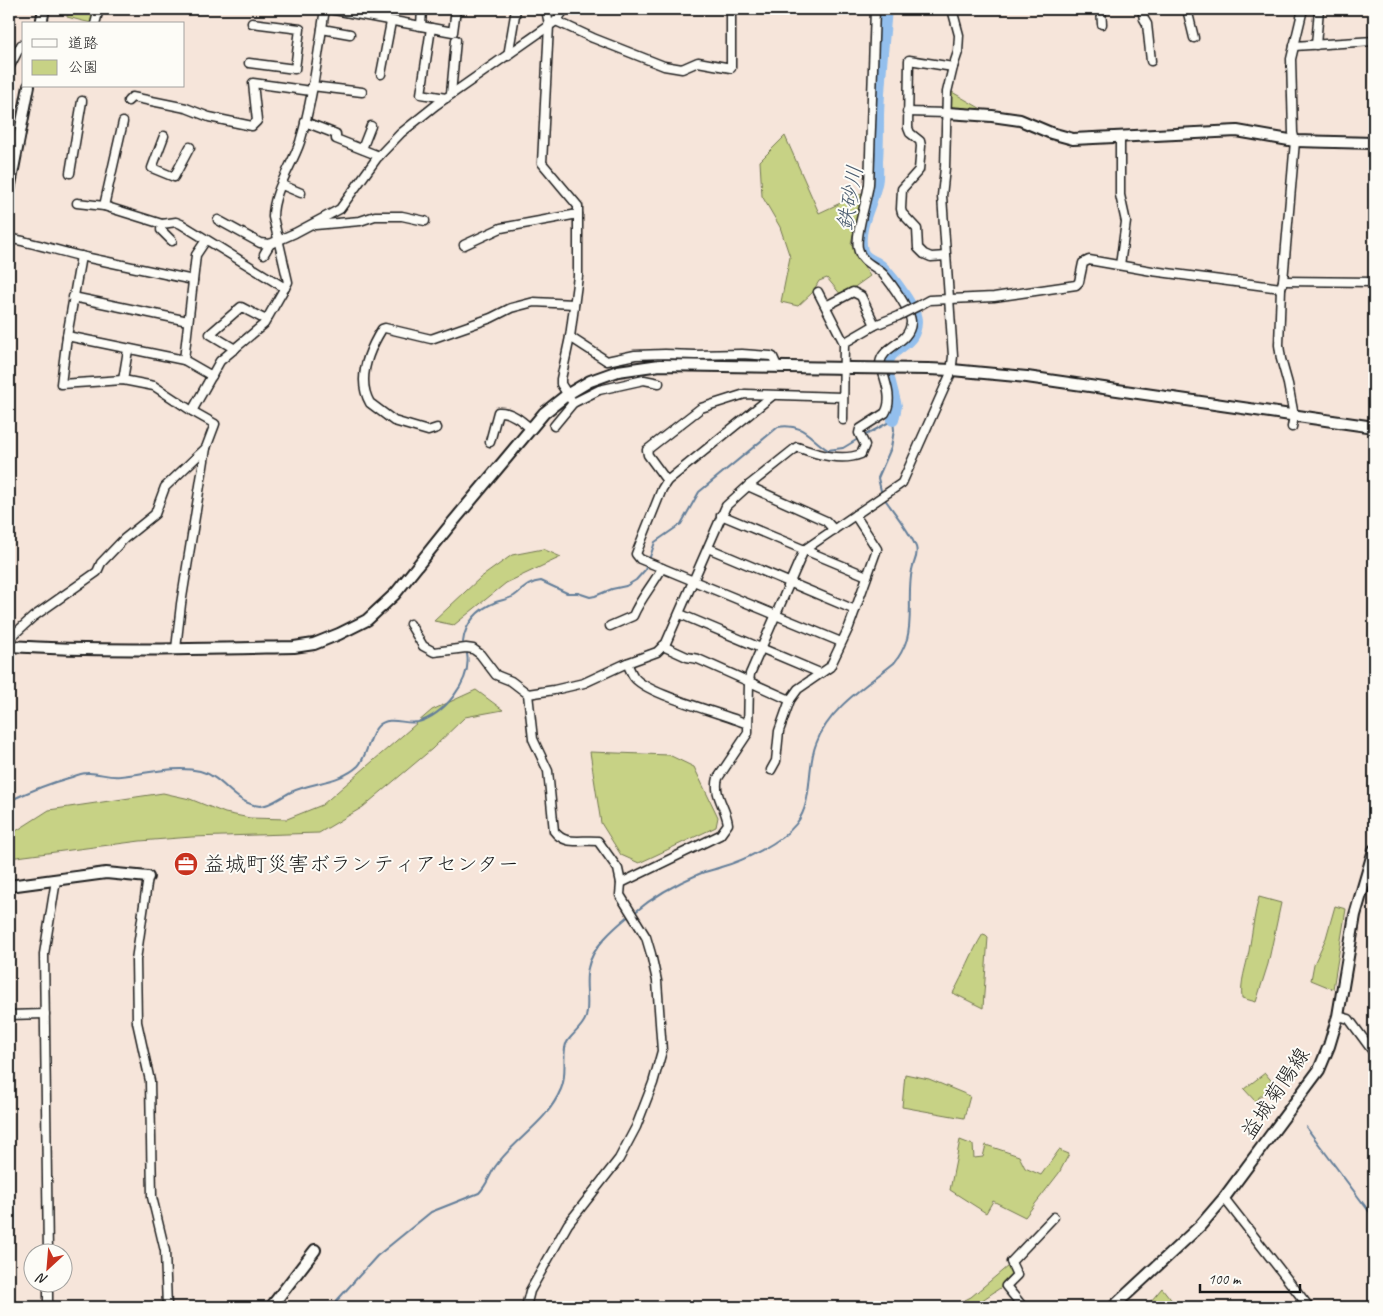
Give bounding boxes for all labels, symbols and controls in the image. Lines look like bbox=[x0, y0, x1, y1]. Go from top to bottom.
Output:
legend bbox=[22, 22, 185, 88]
text: 道路 bbox=[68, 34, 98, 53]
text: 公園 bbox=[68, 58, 98, 77]
water label: 鉄砂川 bbox=[830, 163, 870, 233]
office icon: 益城町災害ボランティアセンター bbox=[173, 851, 199, 877]
place label: 益城町災害ボランティアセンター bbox=[204, 851, 519, 877]
street label: 益城菊陽線 bbox=[1235, 1042, 1315, 1144]
north arrow bbox=[22, 1244, 72, 1294]
scale bar bbox=[1200, 1261, 1300, 1293]
text: N bbox=[33, 1269, 50, 1289]
text: 100 m bbox=[1208, 1270, 1242, 1289]

